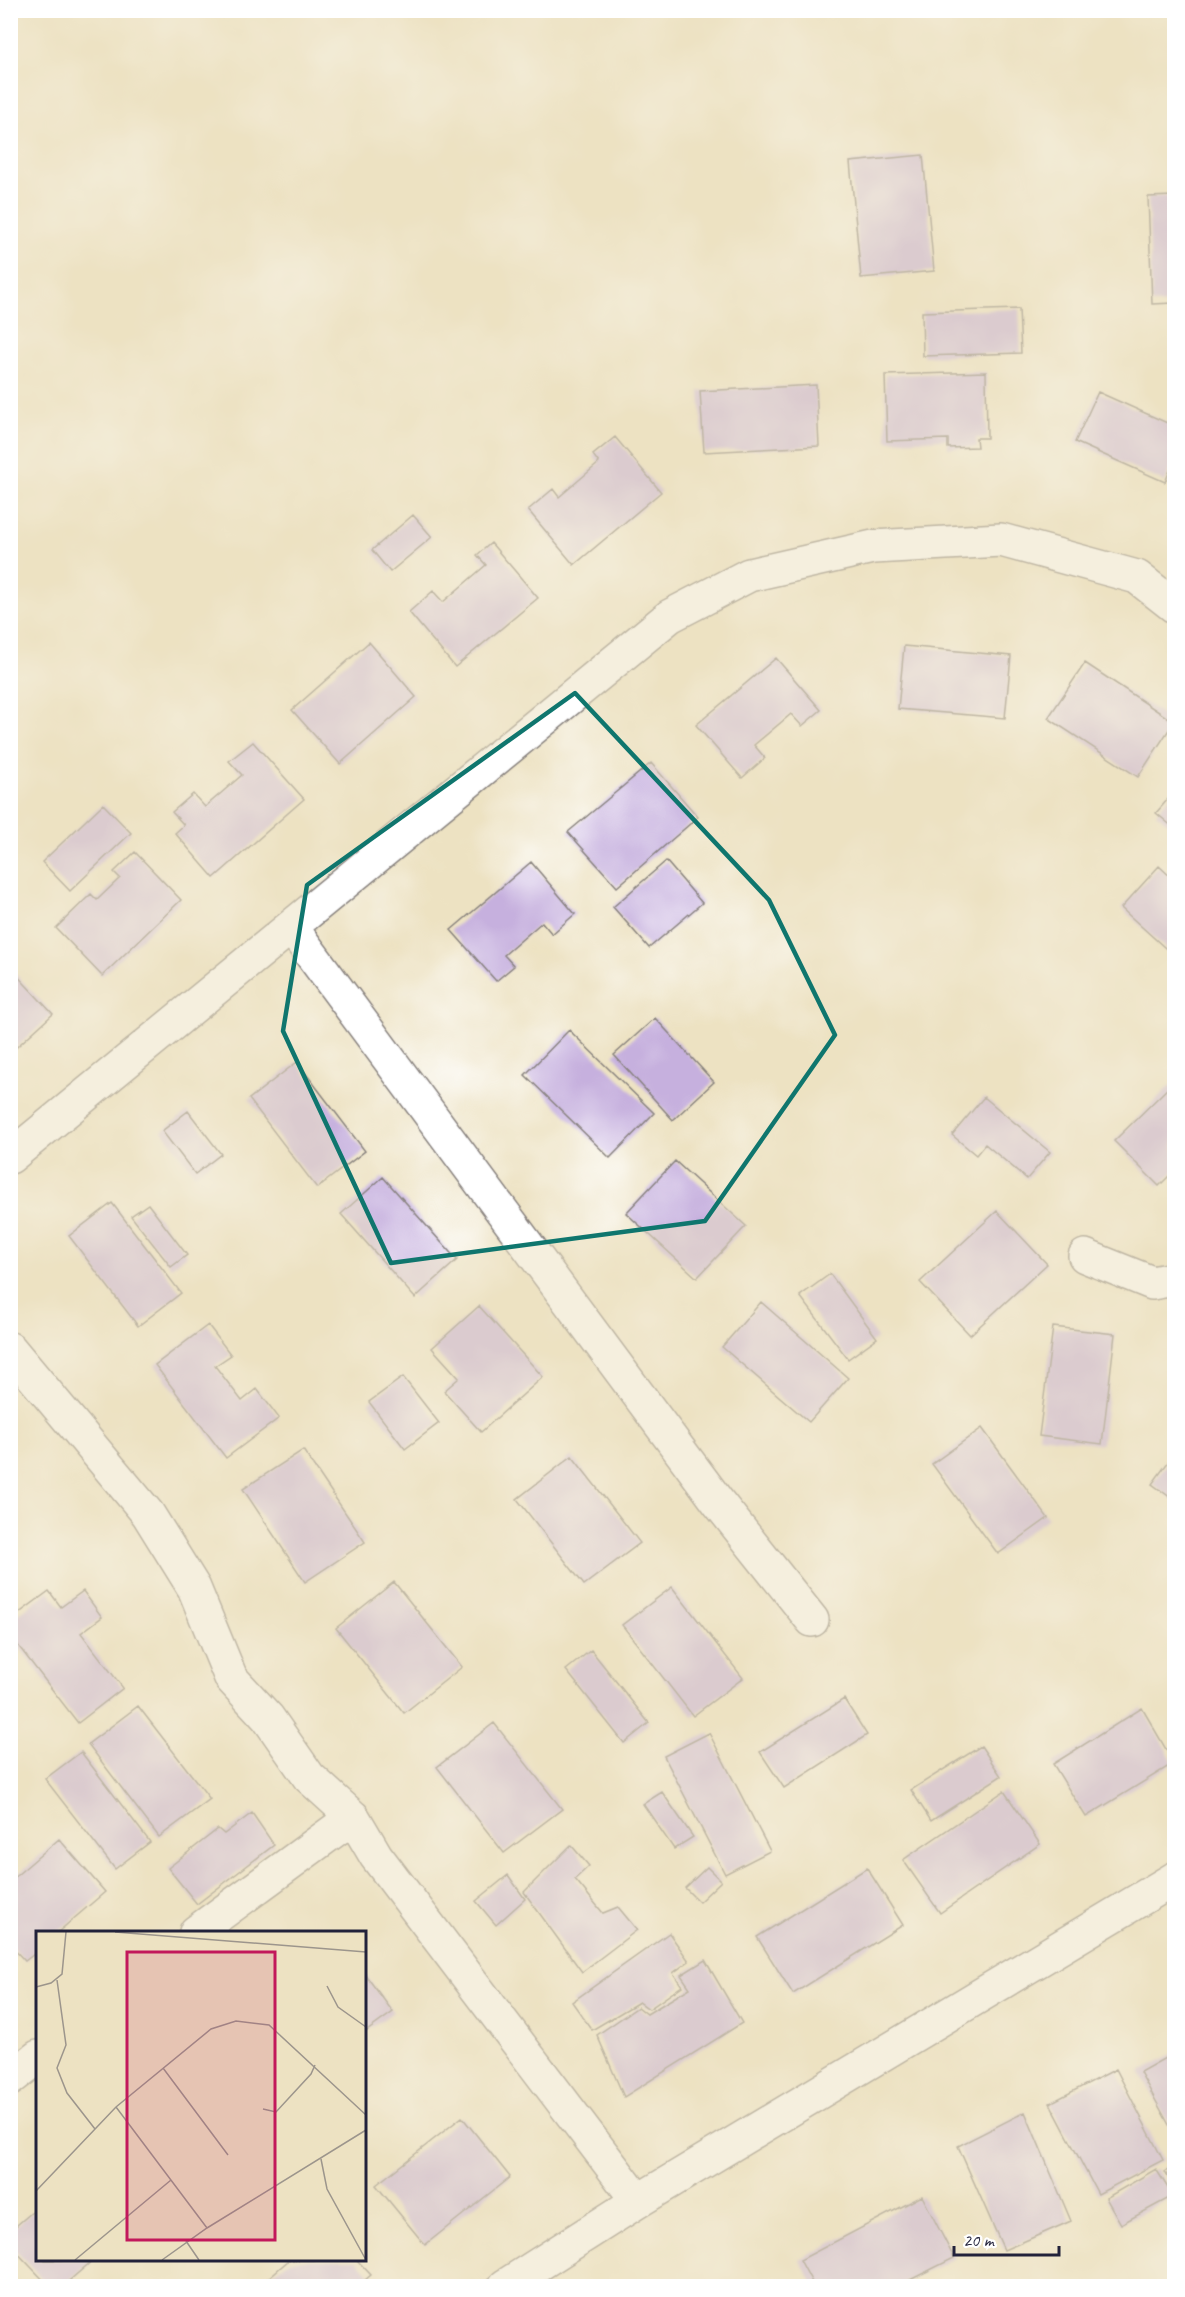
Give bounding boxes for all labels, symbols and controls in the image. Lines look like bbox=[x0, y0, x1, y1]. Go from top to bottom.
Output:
inset map bbox=[36, 1931, 366, 2261]
scale bar bbox=[954, 2219, 1059, 2257]
text: 20 m bbox=[963, 2229, 996, 2251]

